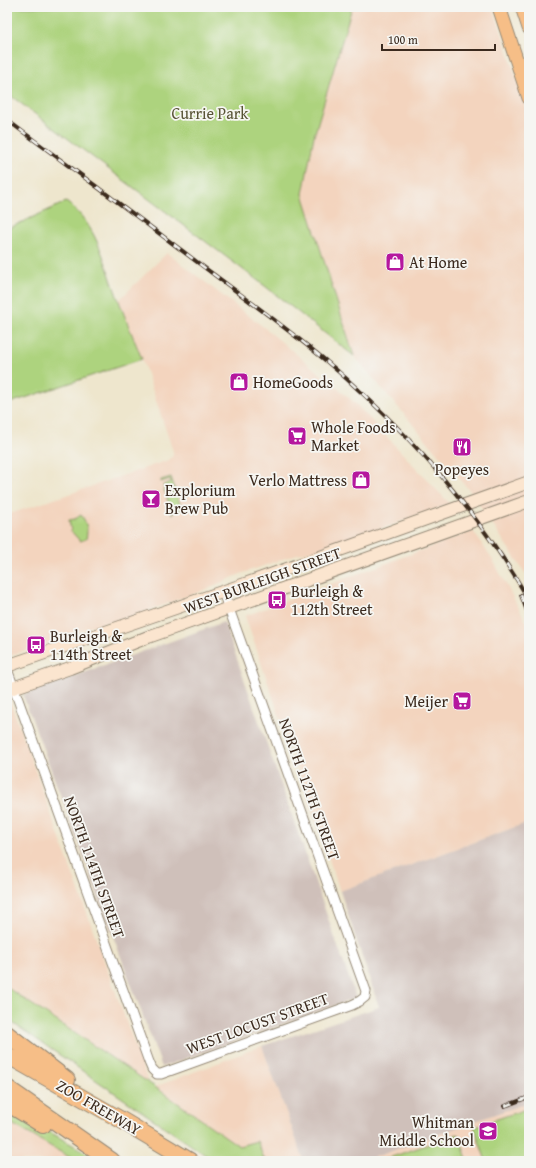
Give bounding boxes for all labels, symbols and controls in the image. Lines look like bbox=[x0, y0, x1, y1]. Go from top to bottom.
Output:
scale bar bbox=[382, 26, 495, 52]
text: 100 m bbox=[388, 31, 418, 48]
park label: Currie Park bbox=[172, 101, 249, 125]
place label: At Home bbox=[409, 250, 467, 274]
shop icon: At Home bbox=[384, 251, 406, 273]
place label: HomeGoods bbox=[253, 370, 333, 394]
shop icon: HomeGoods bbox=[228, 371, 250, 393]
place label: Whole Foods Market bbox=[311, 415, 396, 457]
supermarket icon: Whole Foods Market bbox=[286, 425, 308, 447]
restaurant icon: Popeyes bbox=[451, 436, 473, 458]
place label: Popeyes bbox=[435, 457, 489, 481]
place label: Verlo Mattress bbox=[249, 468, 347, 492]
shop icon: Verlo Mattress bbox=[350, 469, 372, 491]
place label: Explorium Brew Pub bbox=[165, 478, 235, 520]
bar icon: Explorium Brew Pub bbox=[140, 488, 162, 510]
street label: WEST BURLEIGH STREET bbox=[180, 540, 344, 620]
place label: Burleigh & 112th Street bbox=[291, 579, 373, 621]
bus stop icon: Burleigh & 112th Street bbox=[266, 589, 288, 611]
place label: Burleigh & 114th Street bbox=[50, 624, 132, 666]
bus stop icon: Burleigh & 114th Street bbox=[25, 634, 47, 656]
place label: Meijer bbox=[404, 689, 448, 713]
supermarket icon: Meijer bbox=[451, 690, 473, 712]
street label: NORTH 112TH STREET bbox=[273, 715, 347, 863]
street label: NORTH 114TH STREET bbox=[58, 793, 132, 941]
street label: WEST LOCUST STREET bbox=[182, 986, 332, 1060]
street label: ZOO FREEWAY bbox=[52, 1073, 146, 1141]
place label: Whitman Middle School bbox=[379, 1110, 475, 1152]
school or university icon: Whitman Middle School bbox=[477, 1120, 499, 1142]

